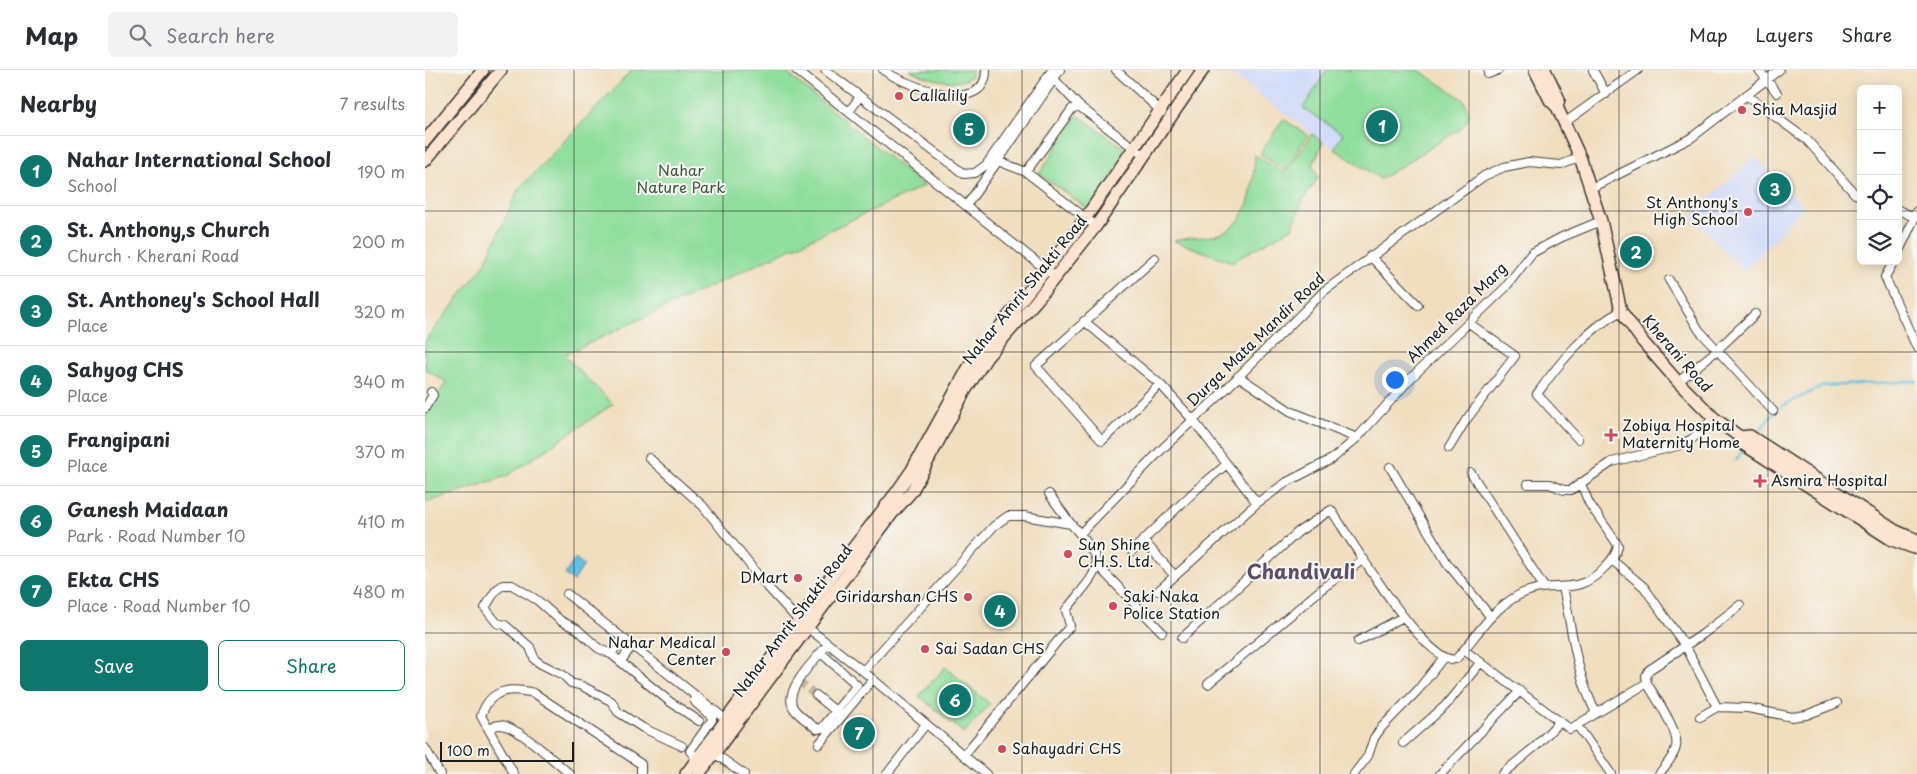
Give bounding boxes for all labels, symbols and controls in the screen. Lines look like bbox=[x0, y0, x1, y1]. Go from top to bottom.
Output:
search box bbox=[108, 12, 458, 57]
text: Map bbox=[25, 17, 78, 53]
icon: search bbox=[126, 21, 154, 49]
text: Search here bbox=[166, 21, 275, 49]
text: Map bbox=[1689, 21, 1728, 48]
text: Layers bbox=[1756, 21, 1813, 48]
text: Share bbox=[1841, 21, 1892, 48]
place label: Callalily bbox=[909, 83, 968, 106]
map controls bbox=[1857, 85, 1902, 265]
button: + bbox=[1857, 85, 1902, 130]
text: Nearby bbox=[20, 87, 97, 119]
marker: Callalily bbox=[893, 90, 905, 102]
text: 7 results bbox=[340, 91, 405, 115]
place label: Shia Masjid bbox=[1752, 97, 1837, 120]
marker: Shia Masjid bbox=[1736, 104, 1748, 116]
pin: 1 bbox=[1366, 107, 1398, 145]
pin: 5 bbox=[953, 110, 985, 148]
button: − bbox=[1857, 130, 1902, 175]
text: Nahar International School bbox=[67, 145, 331, 173]
park label: Nahar Nature Park bbox=[637, 158, 725, 198]
text: 1 bbox=[32, 159, 40, 183]
text: 190 m bbox=[357, 159, 405, 183]
pin: 3 bbox=[1759, 170, 1791, 208]
text: School bbox=[67, 173, 117, 197]
button: locate bbox=[1857, 175, 1902, 220]
place label: St Anthony's High School bbox=[1646, 190, 1738, 230]
marker: St Anthony's High School bbox=[1742, 206, 1754, 218]
street label: Nahar Amrit Shakti Road bbox=[956, 209, 1091, 369]
text: St. Anthony,s Church bbox=[67, 215, 270, 243]
button: layers bbox=[1857, 220, 1902, 265]
text: 2 bbox=[30, 229, 42, 253]
text: 200 m bbox=[352, 229, 405, 253]
pin: 2 bbox=[1620, 233, 1652, 271]
text: Church · Kherani Road bbox=[67, 243, 239, 267]
street label: Ahmed Raza Marg bbox=[1401, 257, 1511, 367]
street label: Durga Mata Mandir Road bbox=[1181, 267, 1329, 411]
text: St. Anthoney's School Hall bbox=[67, 285, 319, 313]
text: 3 bbox=[31, 299, 41, 323]
text: 320 m bbox=[354, 299, 405, 323]
street label: Kherani Road bbox=[1638, 309, 1718, 397]
text: Place bbox=[67, 313, 108, 337]
text: Sahyog CHS bbox=[67, 355, 184, 383]
your location bbox=[1382, 367, 1408, 393]
text: 4 bbox=[31, 369, 41, 393]
text: 340 m bbox=[353, 369, 405, 393]
text: Place bbox=[67, 383, 108, 407]
place label: Zobiya Hospital Maternity Home bbox=[1622, 413, 1740, 453]
text: Frangipani bbox=[67, 425, 170, 453]
marker: Zobiya Hospital Maternity Home bbox=[1604, 428, 1618, 442]
text: 5 bbox=[31, 439, 41, 463]
text: 370 m bbox=[355, 439, 405, 463]
text: Place bbox=[67, 453, 108, 477]
place label: Asmira Hospital bbox=[1771, 468, 1888, 491]
marker: Asmira Hospital bbox=[1753, 474, 1767, 488]
text: Ganesh Maidaan bbox=[67, 495, 229, 523]
text: 6 bbox=[30, 509, 42, 533]
text: 410 m bbox=[357, 509, 405, 533]
text: Park · Road Number 10 bbox=[67, 523, 246, 547]
place label: Sun Shine C.H.S. Ltd. bbox=[1078, 532, 1154, 572]
street label: Nahar Amrit Shakti Road bbox=[727, 539, 857, 701]
marker: Sun Shine C.H.S. Ltd. bbox=[1062, 548, 1074, 560]
district label: Chandivali bbox=[1247, 556, 1356, 586]
text: Ekta CHS bbox=[67, 565, 159, 593]
place label: DMart bbox=[740, 565, 788, 588]
marker: DMart bbox=[792, 572, 804, 584]
text: 7 bbox=[31, 579, 41, 603]
text: 480 m bbox=[353, 579, 405, 603]
place label: Giridarshan CHS bbox=[835, 584, 958, 607]
place label: Saki Naka Police Station bbox=[1123, 584, 1220, 624]
marker: Giridarshan CHS bbox=[962, 591, 974, 603]
pin: 4 bbox=[984, 592, 1016, 630]
text: Place · Road Number 10 bbox=[67, 593, 250, 617]
marker: Saki Naka Police Station bbox=[1107, 600, 1119, 612]
place label: Nahar Medical Center bbox=[608, 630, 716, 670]
place label: Sai Sadan CHS bbox=[935, 636, 1044, 659]
button: Save bbox=[20, 640, 208, 691]
button: Share bbox=[218, 640, 405, 691]
marker: Sai Sadan CHS bbox=[919, 643, 931, 655]
marker: Nahar Medical Center bbox=[720, 646, 732, 658]
pin: 6 bbox=[939, 681, 971, 719]
pin: 7 bbox=[843, 714, 875, 752]
place label: Sahayadri CHS bbox=[1012, 736, 1121, 759]
scale bar bbox=[440, 739, 574, 762]
text: 100 m bbox=[447, 740, 490, 761]
marker: Sahayadri CHS bbox=[996, 743, 1008, 755]

